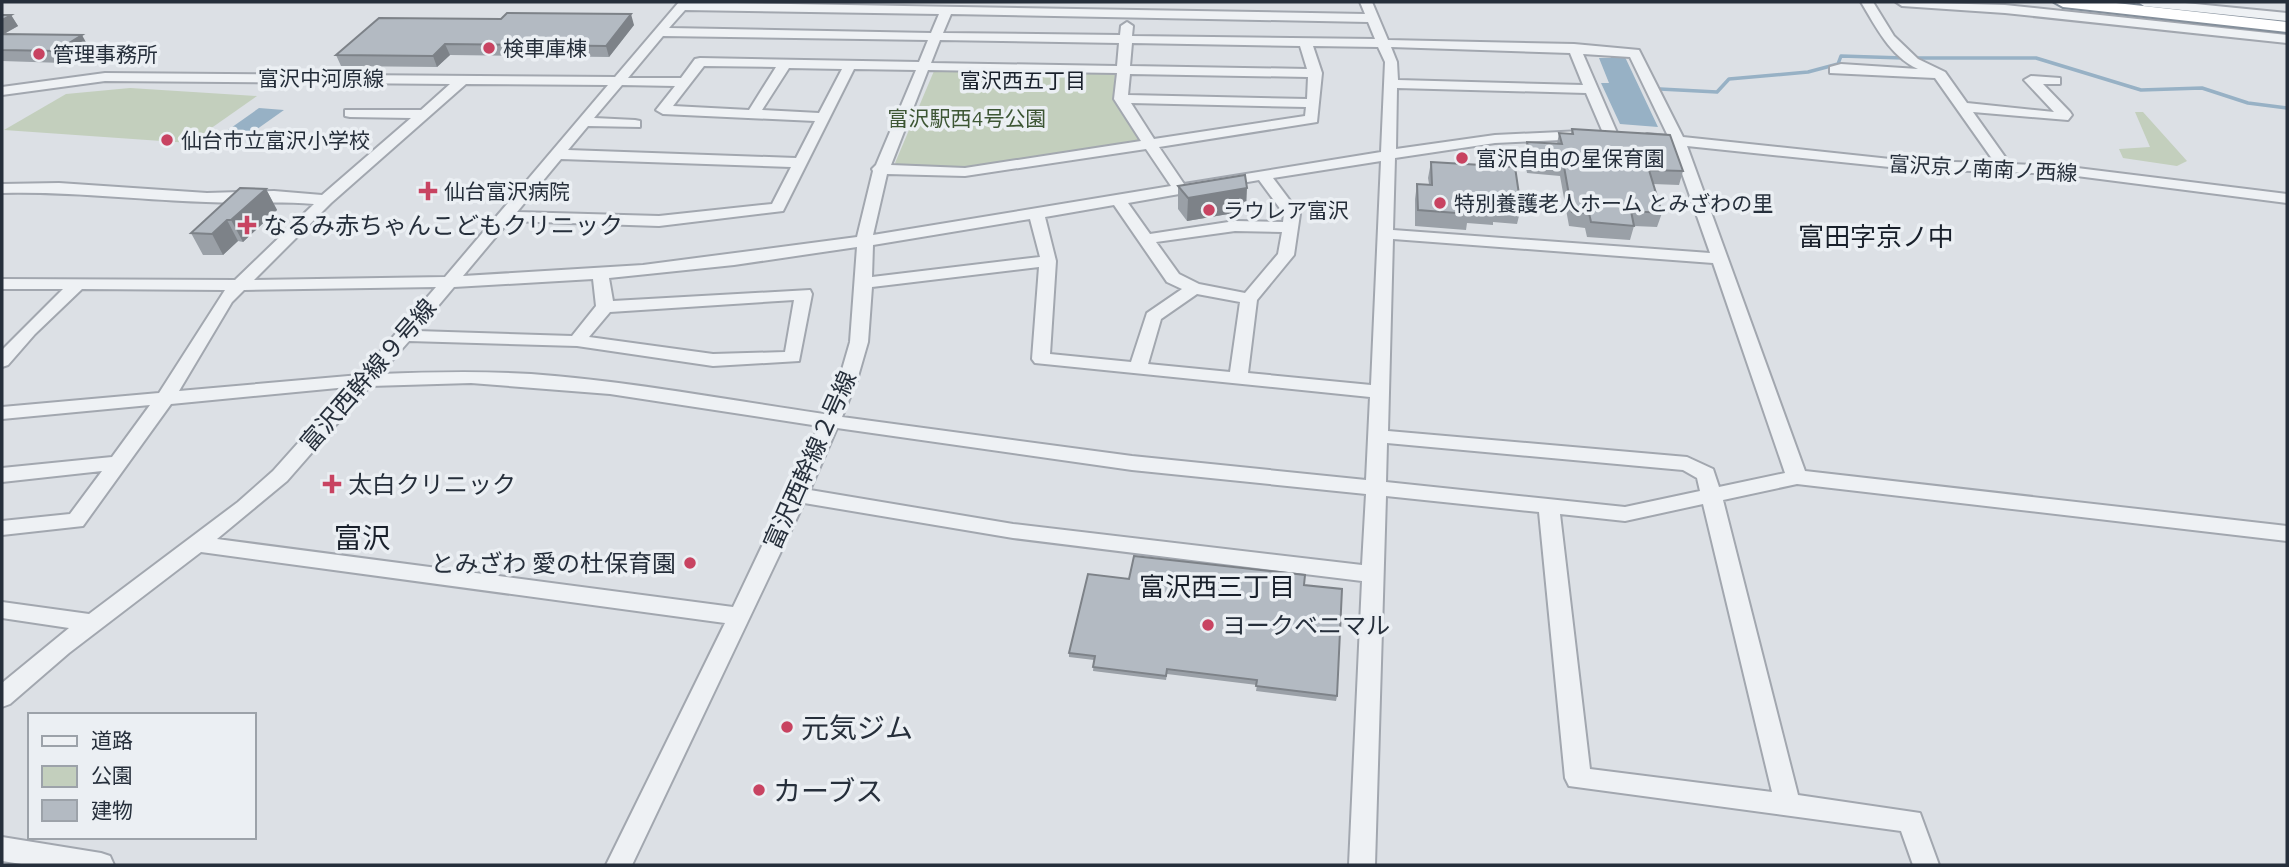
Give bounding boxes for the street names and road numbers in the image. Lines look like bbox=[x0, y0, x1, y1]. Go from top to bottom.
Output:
street label: 富沢中河原線 bbox=[258, 66, 384, 90]
street label: 富沢京ノ南南ノ西線 bbox=[1888, 151, 2078, 185]
street label: 富沢西幹線９号線 bbox=[295, 294, 441, 456]
street label: 富沢西幹線２号線 bbox=[759, 367, 861, 553]

